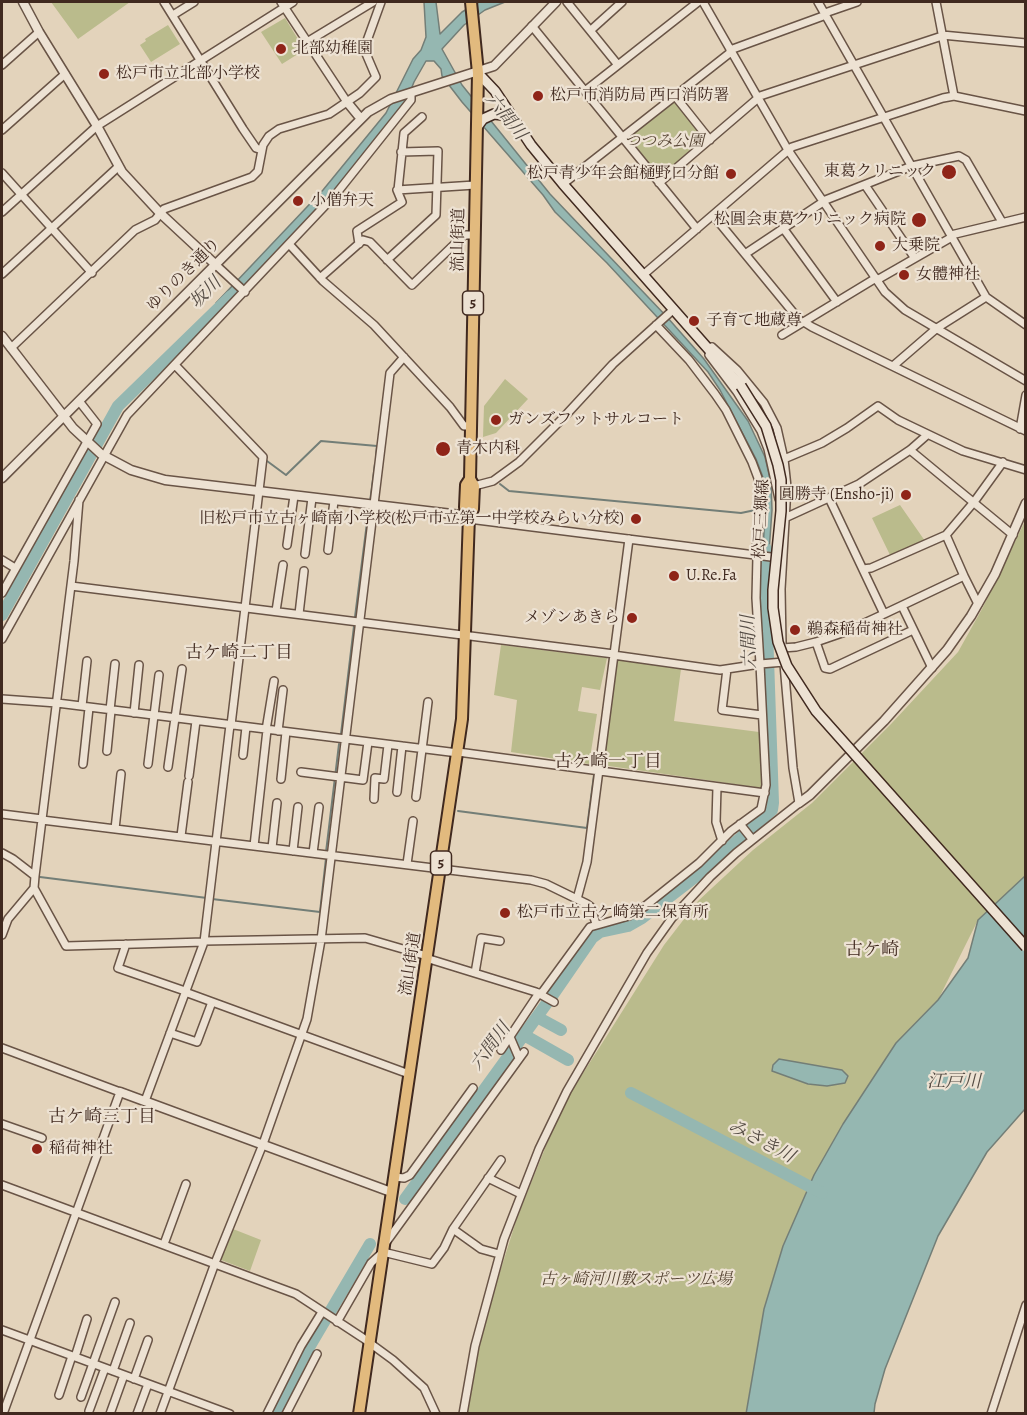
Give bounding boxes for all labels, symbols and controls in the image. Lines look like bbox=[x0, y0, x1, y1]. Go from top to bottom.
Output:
place label: 北部幼稚園 bbox=[293, 39, 373, 59]
marker: 北部幼稚園 bbox=[274, 42, 288, 56]
place label: 松戸市立北部小学校 bbox=[116, 64, 260, 84]
marker: 松戸市立北部小学校 bbox=[97, 67, 111, 81]
place label: 松戸市消防局 西口消防署 bbox=[550, 86, 729, 106]
water label: 六間川 bbox=[480, 89, 530, 145]
marker: 松戸市消防局 西口消防署 bbox=[531, 89, 545, 103]
park label: つつみ公園 bbox=[624, 132, 704, 152]
place label: 東葛クリニック bbox=[824, 162, 936, 182]
marker: 東葛クリニック bbox=[940, 163, 958, 181]
place label: 松戸青少年会館樋野口分館 bbox=[527, 164, 719, 184]
marker: 松戸青少年会館樋野口分館 bbox=[724, 167, 738, 181]
place label: 小僧弁天 bbox=[310, 191, 374, 211]
marker: 小僧弁天 bbox=[291, 194, 305, 208]
street label: 流山街道 bbox=[449, 208, 469, 272]
place label: 松圓会東葛クリニック病院 bbox=[714, 210, 906, 230]
marker: 松圓会東葛クリニック病院 bbox=[910, 211, 928, 229]
street label: ゆりのき通り bbox=[143, 234, 225, 316]
place label: 大乗院 bbox=[892, 236, 940, 256]
marker: 大乗院 bbox=[873, 239, 887, 253]
place label: 女體神社 bbox=[916, 265, 980, 285]
marker: 女體神社 bbox=[897, 268, 911, 282]
water label: 坂川 bbox=[186, 273, 226, 313]
road number: 5 bbox=[462, 291, 484, 315]
place label: 子育て地蔵尊 bbox=[706, 311, 802, 331]
marker: 子育て地蔵尊 bbox=[687, 314, 701, 328]
place label: ガンズフットサルコート bbox=[508, 410, 684, 430]
marker: ガンズフットサルコート bbox=[489, 413, 503, 427]
place label: 青木内科 bbox=[456, 439, 520, 459]
marker: 青木内科 bbox=[434, 440, 452, 458]
street label: 松戸三郷線 bbox=[750, 479, 774, 559]
place label: 圓勝寺 (Ensho-ji) bbox=[779, 485, 894, 505]
marker: 圓勝寺 (Ensho-ji) bbox=[899, 488, 913, 502]
place label: 旧松戸市立古ヶ崎南小学校(松戸市立第一中学校みらい分校) bbox=[199, 509, 624, 529]
marker: 旧松戸市立古ヶ崎南小学校(松戸市立第一中学校みらい分校) bbox=[629, 512, 643, 526]
place label: U.Re.Fa bbox=[686, 566, 737, 586]
marker: U.Re.Fa bbox=[667, 569, 681, 583]
place label: メゾンあきら bbox=[524, 608, 620, 628]
marker: メゾンあきら bbox=[625, 611, 639, 625]
water label: 六間川 bbox=[738, 615, 762, 669]
place label: 鵜森稲荷神社 bbox=[807, 620, 903, 640]
marker: 鵜森稲荷神社 bbox=[788, 623, 802, 637]
district label: 古ケ崎二丁目 bbox=[185, 643, 293, 665]
district label: 古ケ崎一丁目 bbox=[554, 752, 662, 774]
road number: 5 bbox=[430, 851, 452, 875]
place label: 松戸市立古ケ崎第二保育所 bbox=[517, 903, 709, 923]
marker: 松戸市立古ケ崎第二保育所 bbox=[498, 906, 512, 920]
street label: 流山街道 bbox=[397, 931, 425, 997]
district label: 古ケ崎 bbox=[845, 940, 899, 962]
water label: 六間川 bbox=[466, 1019, 516, 1075]
water label: 江戸川 bbox=[927, 1072, 981, 1094]
district label: 古ケ崎三丁目 bbox=[48, 1107, 156, 1129]
water label: みさき川 bbox=[724, 1116, 798, 1168]
place label: 稲荷神社 bbox=[49, 1139, 113, 1159]
marker: 稲荷神社 bbox=[30, 1142, 44, 1156]
park label: 古ヶ崎河川敷スポーツ広場 bbox=[540, 1270, 732, 1290]

